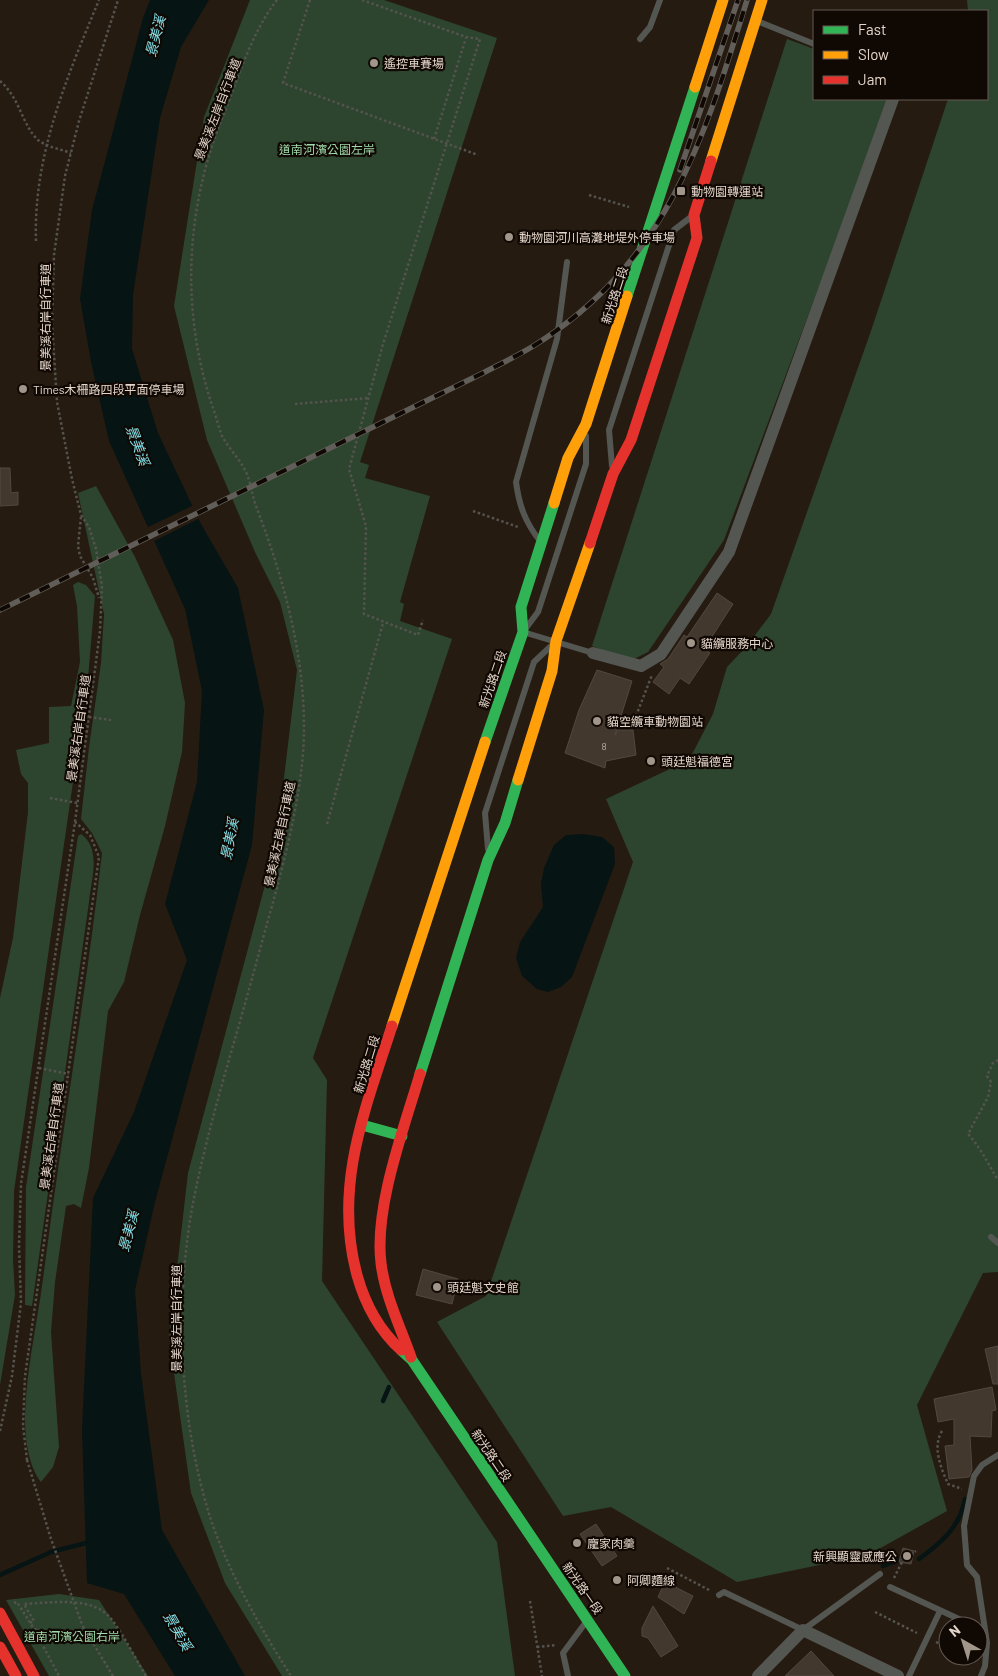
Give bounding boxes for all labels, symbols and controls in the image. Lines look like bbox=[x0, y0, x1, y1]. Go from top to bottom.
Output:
legend bbox=[813, 10, 988, 100]
water label: 景美溪 bbox=[141, 12, 169, 58]
text: Fast bbox=[858, 20, 886, 38]
text: Slow bbox=[858, 45, 889, 63]
street label: 景美溪左岸自行車道 bbox=[191, 56, 243, 162]
place label: 遙控車賽場 bbox=[384, 56, 444, 70]
marker: 遙控車賽場 bbox=[368, 57, 380, 69]
text: Jam bbox=[858, 70, 887, 88]
park label: 道南河濱公園左岸 bbox=[279, 142, 375, 156]
place label: 動物園轉運站 bbox=[691, 184, 763, 198]
marker: 動物園轉運站 bbox=[675, 185, 687, 197]
place label: 動物園河川高灘地堤外停車場 bbox=[519, 230, 675, 244]
marker: 動物園河川高灘地堤外停車場 bbox=[503, 231, 515, 243]
street label: 景美溪右岸自行車道 bbox=[38, 263, 52, 371]
street label: 新光路二段 bbox=[598, 264, 630, 326]
place label: Times木柵路四段平面停車場 bbox=[33, 382, 185, 396]
marker: Times木柵路四段平面停車場 bbox=[17, 383, 29, 395]
water label: 景美溪 bbox=[123, 422, 154, 470]
place label: 貓纜服務中心 bbox=[701, 636, 773, 650]
marker: 貓纜服務中心 bbox=[685, 637, 697, 649]
street label: 新光路二段 bbox=[476, 648, 508, 710]
street label: 景美溪右岸自行車道 bbox=[64, 674, 92, 782]
place label: 貓空纜車動物園站 bbox=[607, 714, 703, 728]
marker: 貓空纜車動物園站 bbox=[591, 715, 603, 727]
house number: 8 bbox=[601, 740, 607, 752]
place label: 頭廷魁福德宮 bbox=[661, 754, 733, 768]
marker: 頭廷魁福德宮 bbox=[645, 755, 657, 767]
street label: 景美溪左岸自行車道 bbox=[261, 780, 297, 888]
water label: 景美溪 bbox=[217, 815, 242, 861]
street label: 新光路二段 bbox=[351, 1033, 381, 1095]
street label: 景美溪右岸自行車道 bbox=[37, 1082, 65, 1190]
water label: 景美溪 bbox=[114, 1207, 142, 1253]
street label: 景美溪左岸自行車道 bbox=[169, 1264, 183, 1372]
place label: 頭廷魁文史館 bbox=[447, 1280, 519, 1294]
marker: 頭廷魁文史館 bbox=[431, 1281, 443, 1293]
street label: 新光路二段 bbox=[469, 1426, 515, 1484]
place label: 龐家肉羹 bbox=[587, 1536, 635, 1550]
marker: 龐家肉羹 bbox=[571, 1537, 583, 1549]
place label: 新興顯靈感應公 bbox=[813, 1549, 897, 1563]
marker: 新興顯靈感應公 bbox=[901, 1550, 913, 1562]
street label: 新光路一段 bbox=[560, 1559, 606, 1617]
place label: 阿卿麵線 bbox=[627, 1573, 675, 1587]
marker: 阿卿麵線 bbox=[611, 1574, 623, 1586]
water label: 景美溪 bbox=[160, 1609, 197, 1655]
north arrow bbox=[938, 1616, 988, 1666]
text: N bbox=[946, 1621, 963, 1640]
park label: 道南河濱公園右岸 bbox=[24, 1629, 120, 1643]

